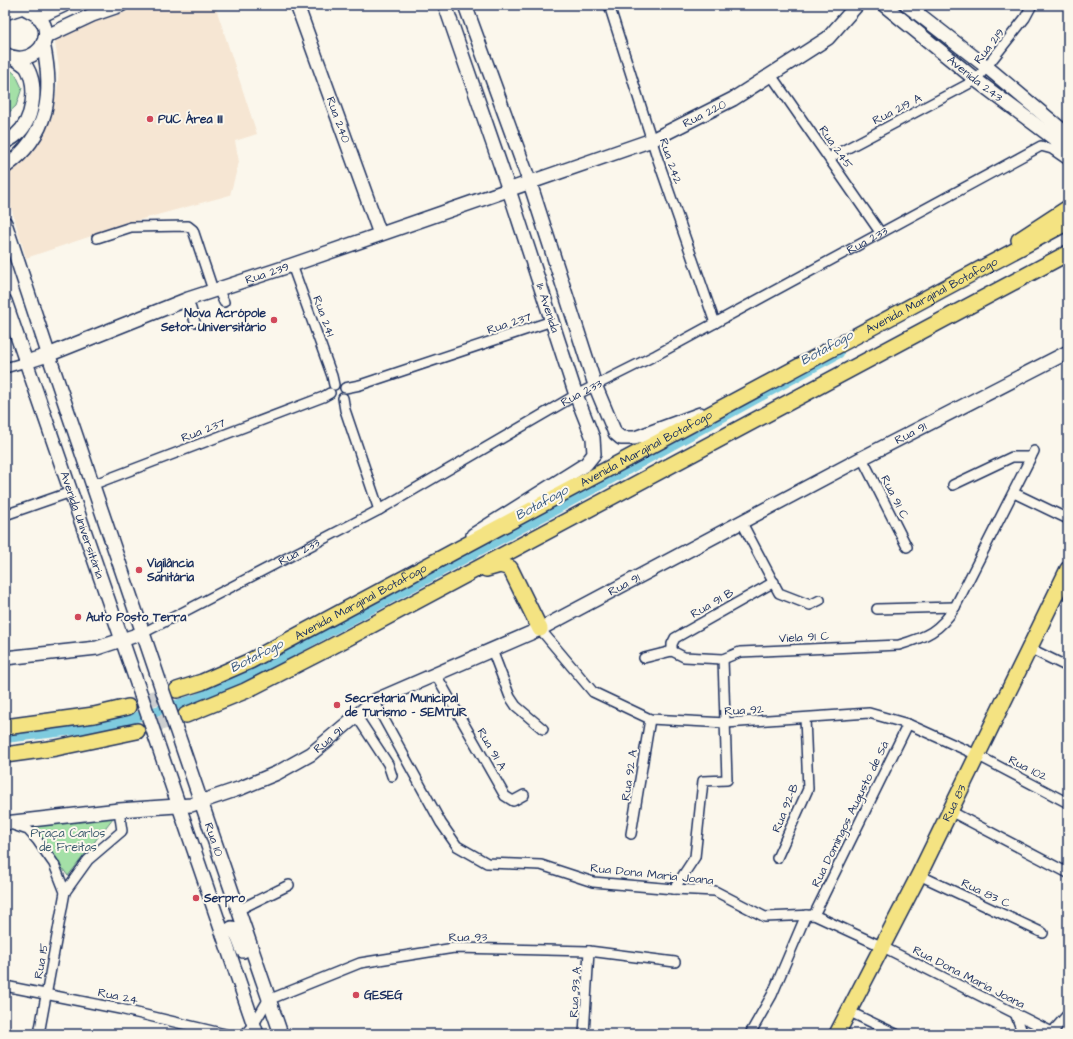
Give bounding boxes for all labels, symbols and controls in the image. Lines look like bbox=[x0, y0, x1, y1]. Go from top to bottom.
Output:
street label: Rua 219 bbox=[970, 25, 1009, 68]
street label: Avenida 243 bbox=[943, 52, 1006, 106]
street label: Rua 219 A bbox=[870, 90, 925, 129]
street label: Rua 240 bbox=[322, 94, 354, 146]
street label: Rua 220 bbox=[680, 96, 730, 132]
place label: PUC Área III bbox=[158, 111, 223, 128]
marker: PUC Área III bbox=[145, 114, 155, 124]
street label: Rua 245 bbox=[815, 122, 857, 173]
street label: Rua 242 bbox=[655, 136, 686, 186]
street label: Rua 233 bbox=[844, 223, 891, 259]
street label: Avenida Marginal Botafogo bbox=[862, 253, 1001, 338]
street label: Rua 239 bbox=[243, 258, 292, 289]
street label: 11ª Avenida bbox=[532, 281, 564, 335]
street label: Rua 241 bbox=[308, 293, 339, 339]
place label: Nova Acrópole Setor Universitário bbox=[160, 305, 267, 336]
street label: Rua 237 bbox=[485, 308, 534, 339]
marker: Nova Acrópole Setor Universitário bbox=[269, 315, 279, 325]
water label: Botafogo bbox=[797, 325, 858, 371]
street label: Rua 233 bbox=[558, 375, 605, 411]
street label: Avenida Marginal Botafogo bbox=[577, 406, 716, 491]
street label: Rua 237 bbox=[179, 414, 228, 447]
street label: Rua 91 bbox=[892, 418, 930, 449]
street label: Avenida Universitária bbox=[55, 469, 108, 581]
street label: Rua 91 C bbox=[876, 472, 913, 523]
water label: Botafogo bbox=[512, 480, 573, 526]
street label: Rua 233 bbox=[276, 534, 323, 570]
place label: Vigilância Sanitária bbox=[146, 555, 195, 586]
street label: Avenida Marginal Botafogo bbox=[292, 560, 430, 645]
marker: Vigilância Sanitária bbox=[134, 565, 144, 575]
street label: Rua 91 bbox=[605, 569, 644, 600]
street label: Rua 91 B bbox=[688, 584, 737, 623]
place label: Auto Posto Terra bbox=[86, 609, 187, 626]
marker: Auto Posto Terra bbox=[73, 612, 83, 622]
street label: Viela 91 C bbox=[778, 628, 830, 647]
water label: Botafogo bbox=[227, 634, 288, 678]
place label: Secretaria Municipal de Turismo - SEMTUR bbox=[344, 690, 468, 721]
marker: Secretaria Municipal de Turismo - SEMTUR bbox=[332, 700, 342, 710]
street label: Rua 92 bbox=[724, 701, 764, 720]
street label: Rua 91 bbox=[310, 722, 347, 757]
street label: Rua 91 A bbox=[473, 725, 511, 774]
street label: Rua Domingos Augusto de Sá bbox=[808, 738, 894, 891]
street label: Rua 92 A bbox=[617, 748, 642, 802]
street label: Rua 102 bbox=[1005, 751, 1050, 786]
street label: Rua 92-B bbox=[768, 781, 803, 835]
street label: Rua 83 bbox=[938, 782, 971, 825]
street label: Rua 10 bbox=[200, 820, 227, 859]
park label: Praça Carlos de Freitas bbox=[31, 825, 105, 856]
street label: Rua Dona Maria Joana bbox=[590, 860, 714, 889]
street label: Rua 83 C bbox=[958, 875, 1014, 913]
place label: Serpro bbox=[203, 890, 245, 908]
marker: Serpro bbox=[191, 893, 201, 903]
street label: Rua 93 bbox=[449, 929, 487, 946]
street label: Rua 15 bbox=[30, 942, 53, 980]
street label: Rua Dona Maria Joana bbox=[910, 942, 1028, 1013]
street label: Rua 93 A bbox=[565, 966, 586, 1018]
street label: Rua 24 bbox=[96, 984, 140, 1009]
place label: GESEG bbox=[364, 987, 403, 1004]
marker: GESEG bbox=[351, 990, 361, 1000]

